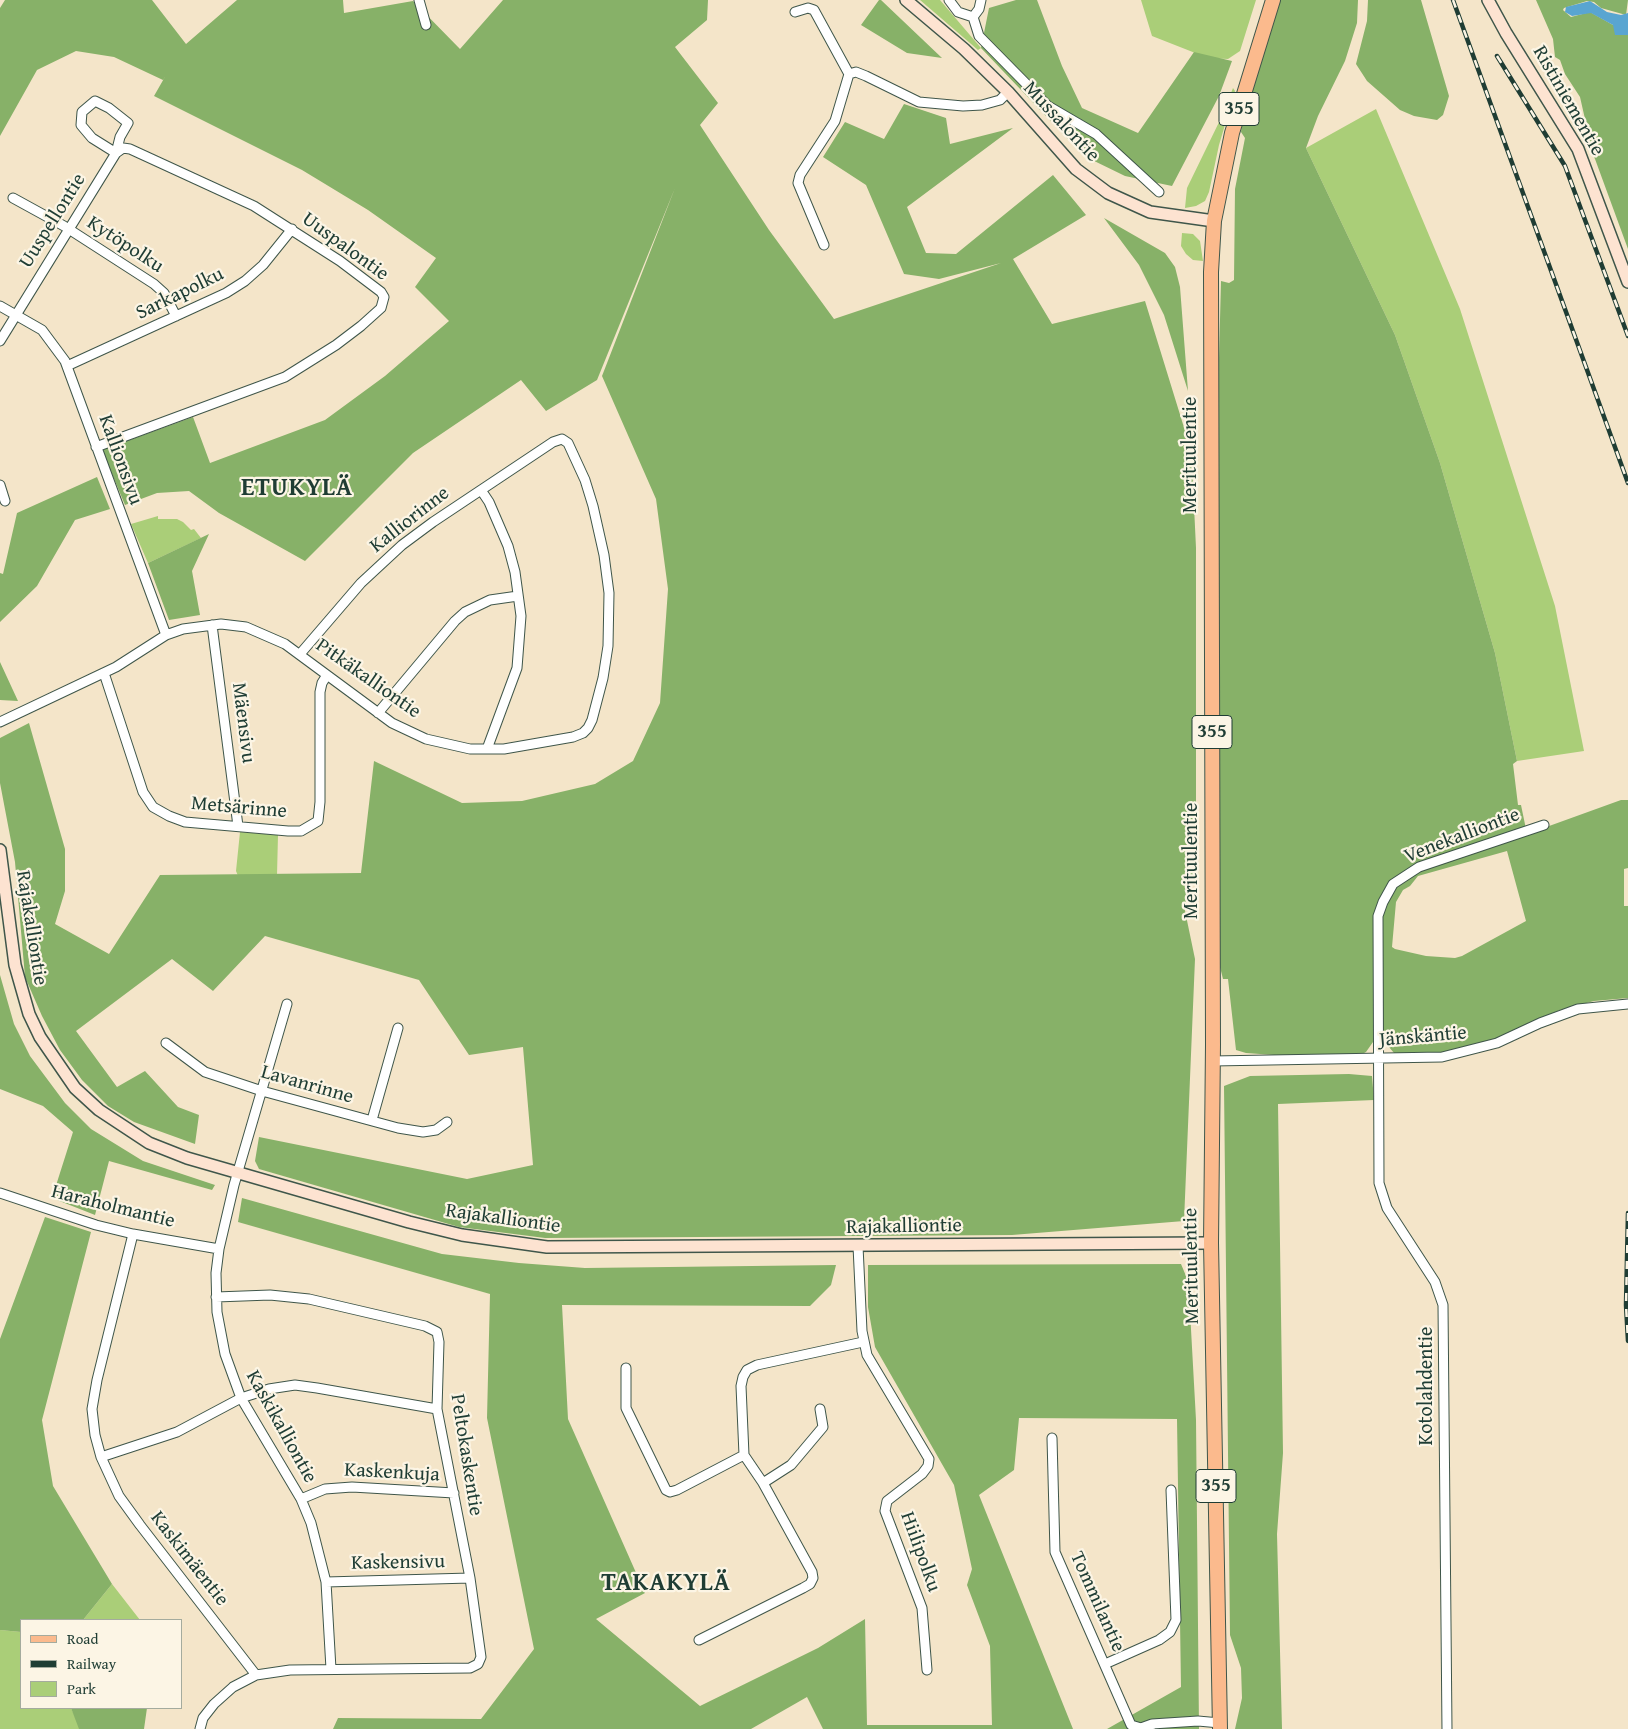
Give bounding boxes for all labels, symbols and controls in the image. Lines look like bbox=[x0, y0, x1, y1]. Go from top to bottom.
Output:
street label: Ristiniementie bbox=[1527, 42, 1609, 160]
street label: Mussalontie bbox=[1018, 77, 1104, 167]
road number: 355 bbox=[1219, 92, 1259, 126]
street label: Uuspellontie bbox=[15, 169, 91, 273]
street label: Uuspalontie bbox=[297, 208, 393, 286]
street label: Kytöpolku bbox=[82, 211, 168, 279]
street label: Sarkapolku bbox=[132, 262, 228, 326]
street label: Merituulentie bbox=[1179, 397, 1203, 513]
street label: Kallionsivu bbox=[93, 412, 147, 508]
district label: ETUKYLÄ bbox=[240, 474, 354, 504]
street label: Kalliorinne bbox=[366, 482, 454, 558]
street label: Pitkäkalliontie bbox=[311, 634, 425, 724]
street label: Mäensivu bbox=[226, 681, 260, 765]
road number: 355 bbox=[1192, 716, 1232, 749]
street label: Metsärinne bbox=[190, 792, 288, 824]
street label: Merituulentie bbox=[1180, 803, 1204, 919]
street label: Venekalliontie bbox=[1401, 803, 1523, 869]
street label: Rajakalliontie bbox=[10, 869, 52, 987]
street label: Jänskäntie bbox=[1378, 1021, 1468, 1053]
street label: Lavanrinne bbox=[258, 1060, 356, 1110]
street label: Haraholmantie bbox=[49, 1180, 177, 1234]
street label: Rajakalliontie bbox=[444, 1199, 562, 1239]
street label: Merituulentie bbox=[1179, 1207, 1205, 1325]
street label: Rajakalliontie bbox=[846, 1214, 962, 1240]
street label: Kotolahdentie bbox=[1415, 1327, 1439, 1445]
street label: Kaskikalliontie bbox=[240, 1367, 322, 1487]
street label: Peltokaskentie bbox=[445, 1392, 487, 1518]
street label: Kaskenkuja bbox=[344, 1459, 440, 1487]
road number: 355 bbox=[1196, 1470, 1236, 1502]
street label: Kaskimäentie bbox=[145, 1507, 233, 1611]
street label: Hiilipolku bbox=[894, 1509, 946, 1595]
street label: Tommilantie bbox=[1064, 1548, 1130, 1656]
street label: Kaskensivu bbox=[351, 1550, 445, 1576]
district label: TAKAKYLÄ bbox=[600, 1569, 732, 1599]
legend bbox=[20, 1619, 182, 1709]
text: Road bbox=[67, 1628, 98, 1649]
text: Railway bbox=[67, 1653, 116, 1674]
text: Park bbox=[67, 1678, 96, 1699]

